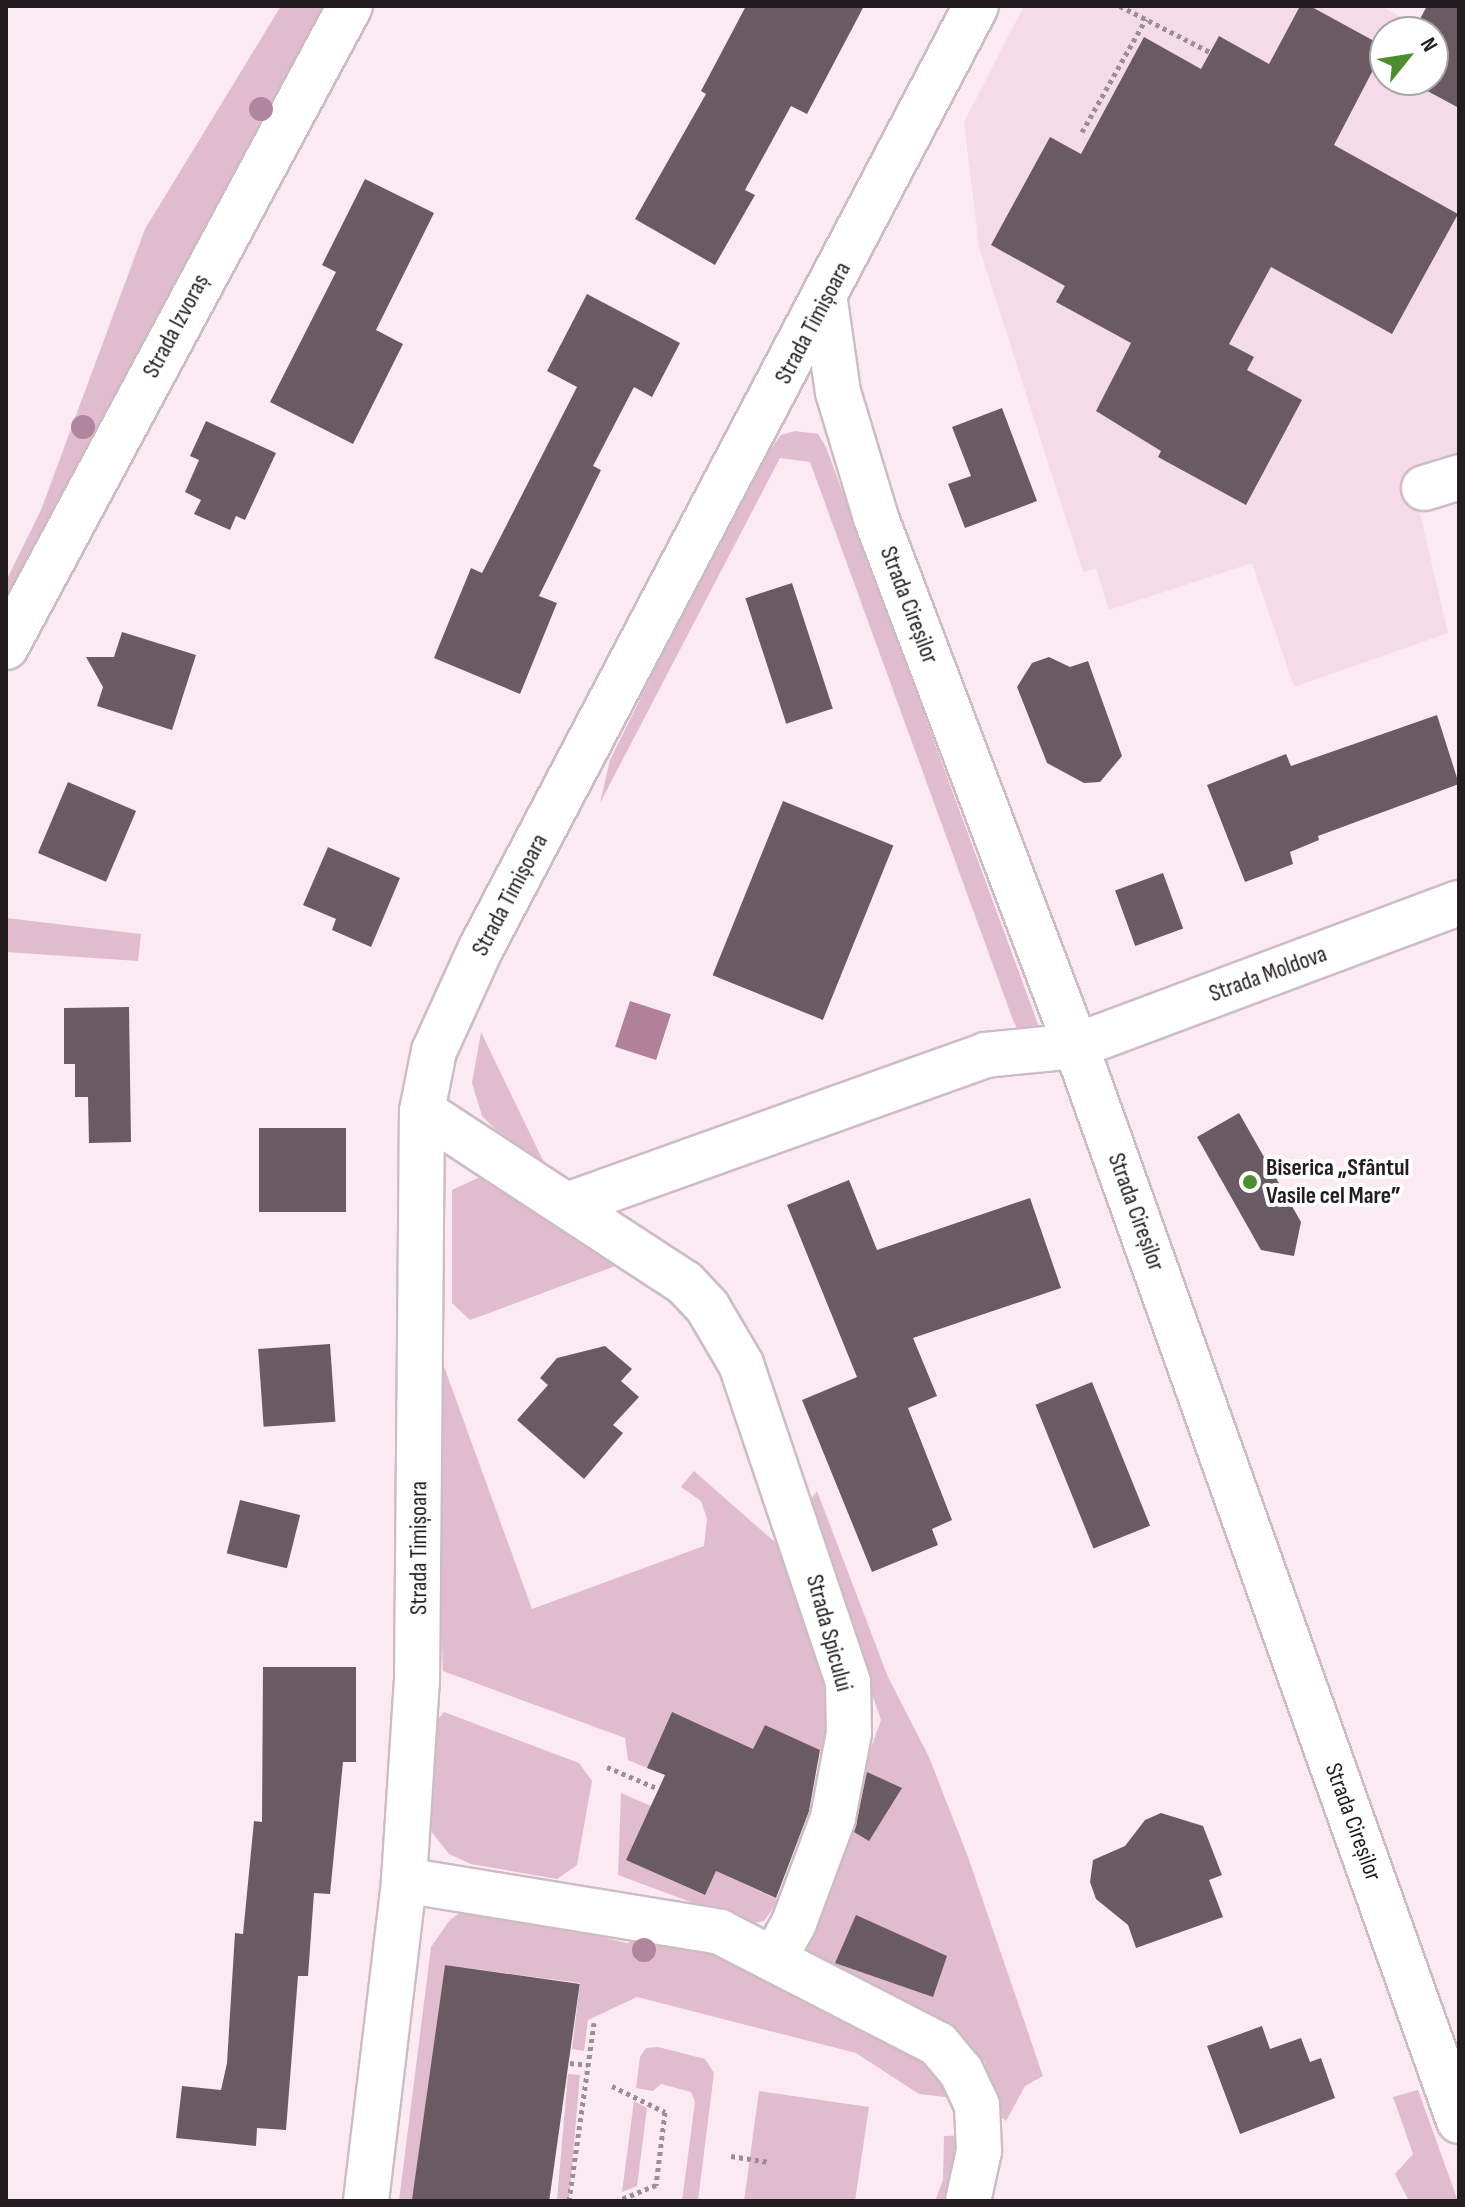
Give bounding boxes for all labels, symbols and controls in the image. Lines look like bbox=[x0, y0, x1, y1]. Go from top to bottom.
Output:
north arrow bbox=[1369, 16, 1449, 96]
text: N bbox=[1414, 33, 1443, 57]
street label: Strada Timișoara bbox=[769, 257, 857, 389]
street label: Strada Izvoraș bbox=[137, 269, 215, 383]
street label: Strada Cireșilor bbox=[874, 542, 944, 668]
street label: Strada Timișoara bbox=[466, 829, 554, 961]
street label: Strada Moldova bbox=[1205, 939, 1331, 1009]
street label: Strada Cireșilor bbox=[1101, 1149, 1171, 1275]
place label: Biserica „Sfântul Vasile cel Mare” bbox=[1266, 1154, 1409, 1210]
marker: Biserica „Sfântul Vasile cel Mare” bbox=[1241, 1173, 1259, 1191]
street label: Strada Timișoara bbox=[405, 1481, 433, 1615]
street label: Strada Spicului bbox=[800, 1571, 858, 1695]
street label: Strada Cireșilor bbox=[1318, 1759, 1388, 1885]

